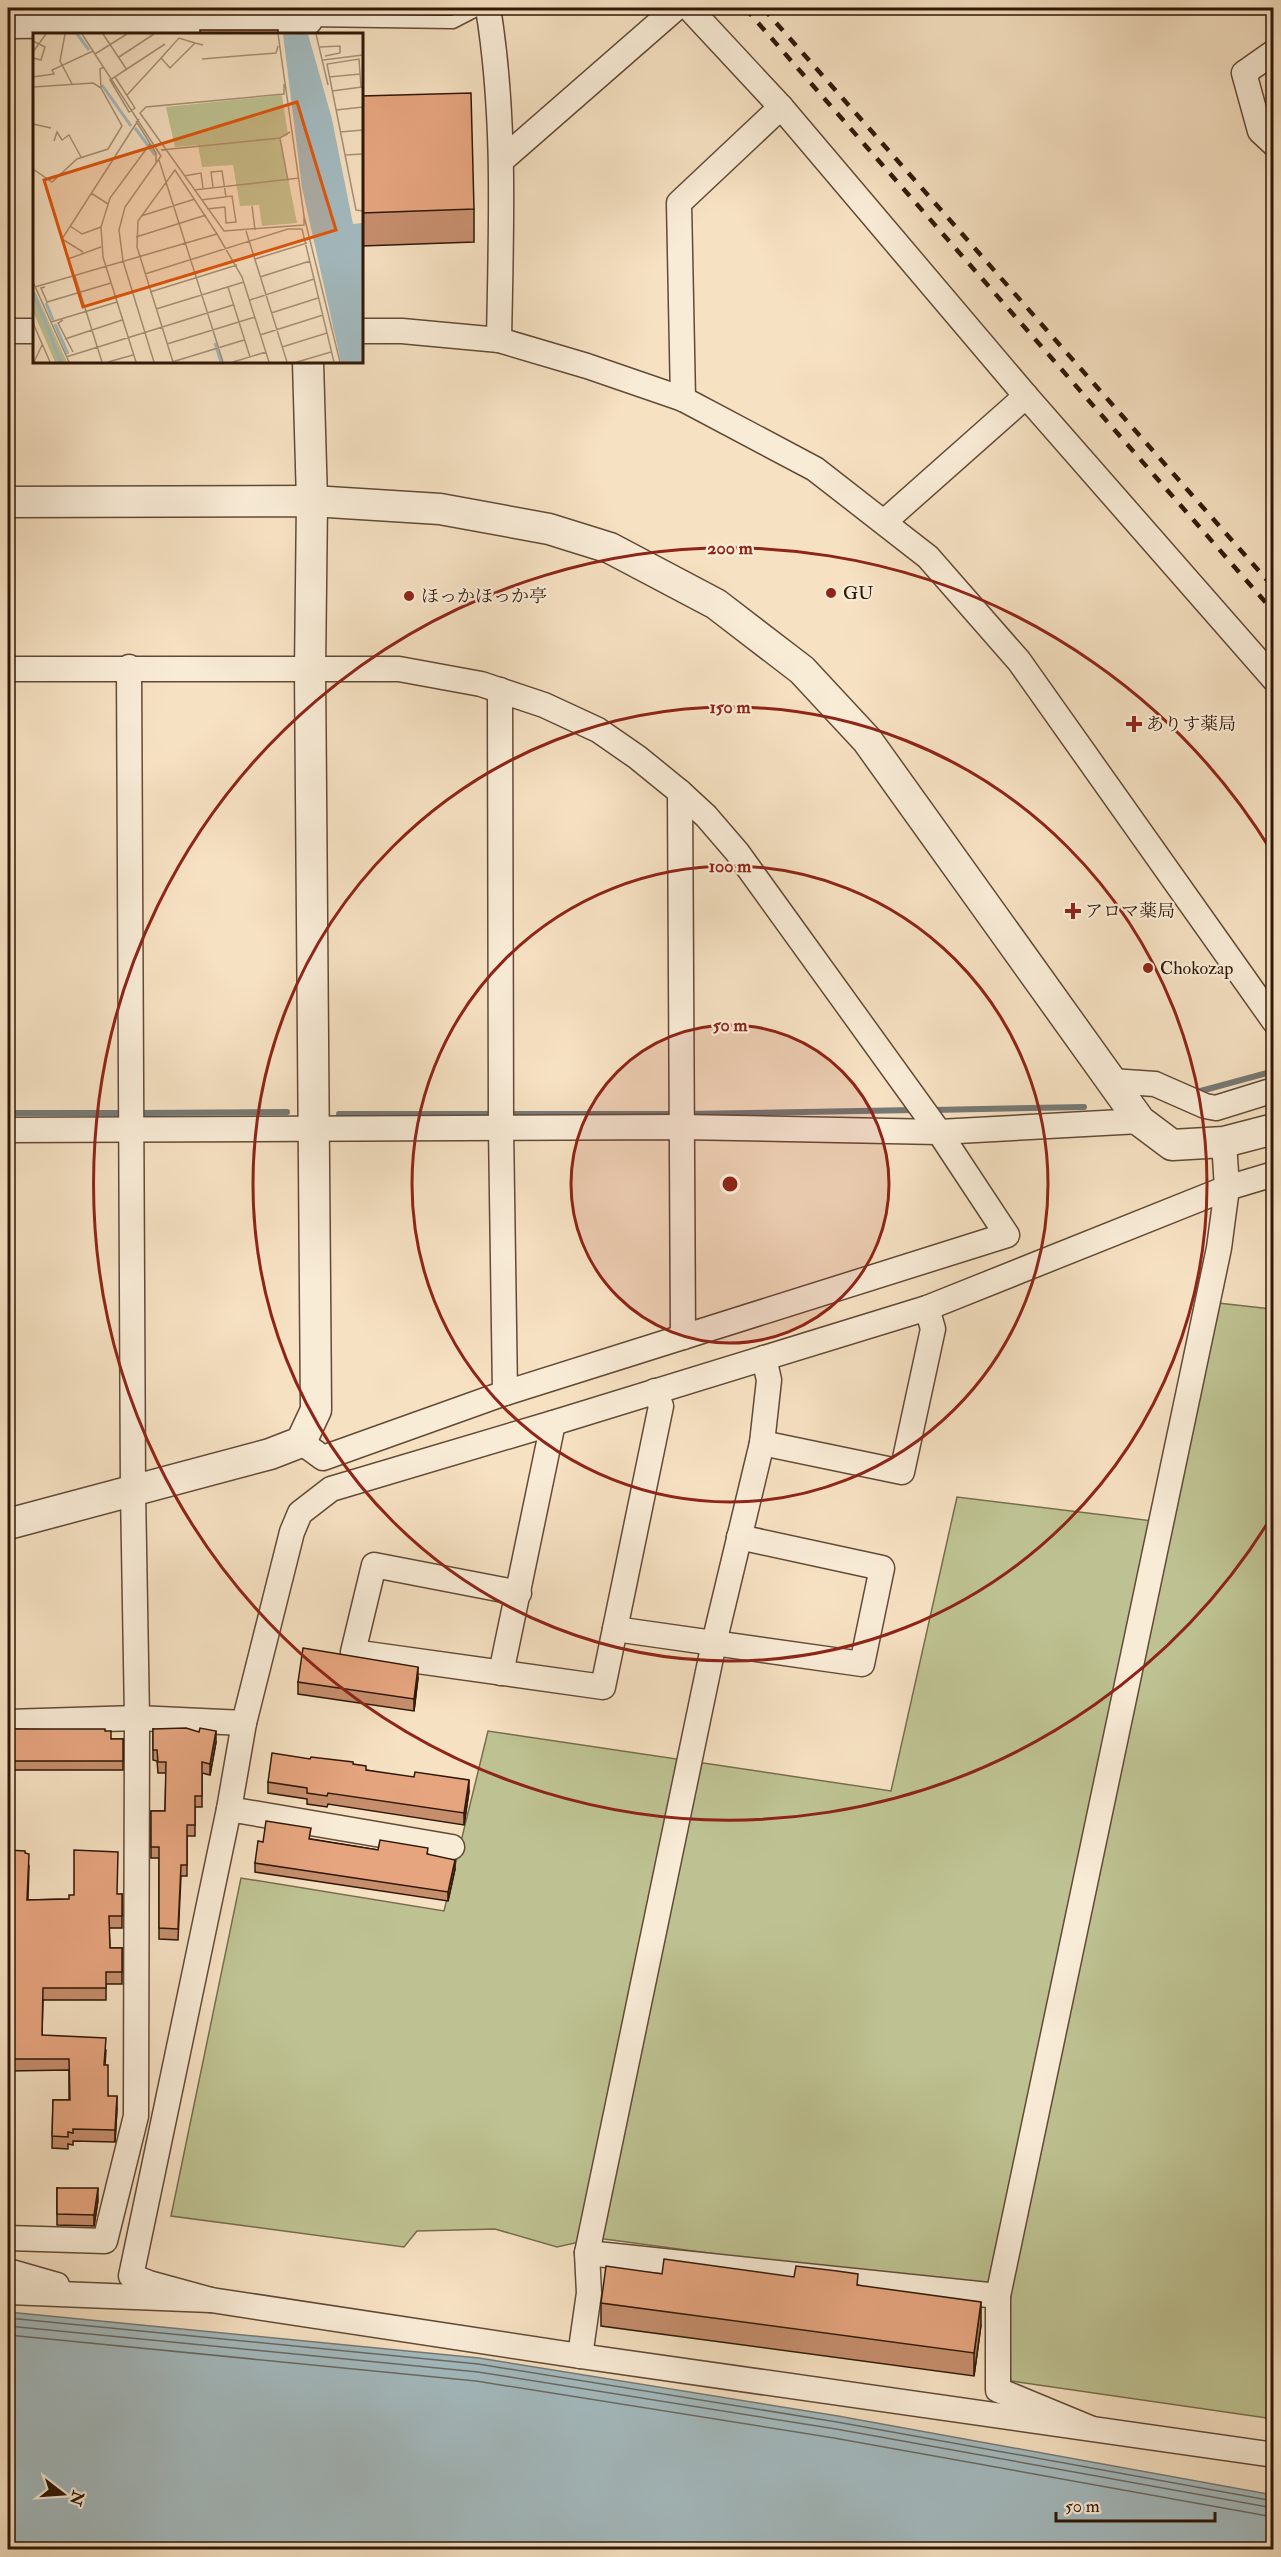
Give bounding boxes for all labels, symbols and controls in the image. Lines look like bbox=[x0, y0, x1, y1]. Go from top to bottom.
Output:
inset map bbox=[33, 33, 363, 363]
text: 200 m bbox=[707, 537, 754, 560]
place label: GU bbox=[843, 582, 873, 605]
place label: ほっかほっか亭 bbox=[421, 585, 547, 608]
marker: GU bbox=[824, 586, 838, 600]
marker: ほっかほっか亭 bbox=[402, 589, 416, 603]
text: 150 m bbox=[709, 696, 752, 719]
place label: ありす薬局 bbox=[1146, 713, 1236, 736]
marker: ありす薬局 bbox=[1127, 717, 1141, 731]
text: 100 m bbox=[709, 855, 752, 878]
place label: アロマ薬局 bbox=[1085, 900, 1175, 923]
marker: アロマ薬局 bbox=[1066, 904, 1080, 918]
place label: Chokozap bbox=[1160, 957, 1233, 980]
marker: Chokozap bbox=[1141, 961, 1155, 975]
text: 50 m bbox=[713, 1014, 748, 1037]
centre of rings bbox=[720, 1174, 740, 1194]
north arrow bbox=[33, 2464, 93, 2524]
scale bar bbox=[1056, 2485, 1215, 2523]
text: N bbox=[65, 2487, 88, 2509]
text: 50 m bbox=[1065, 2495, 1100, 2518]

